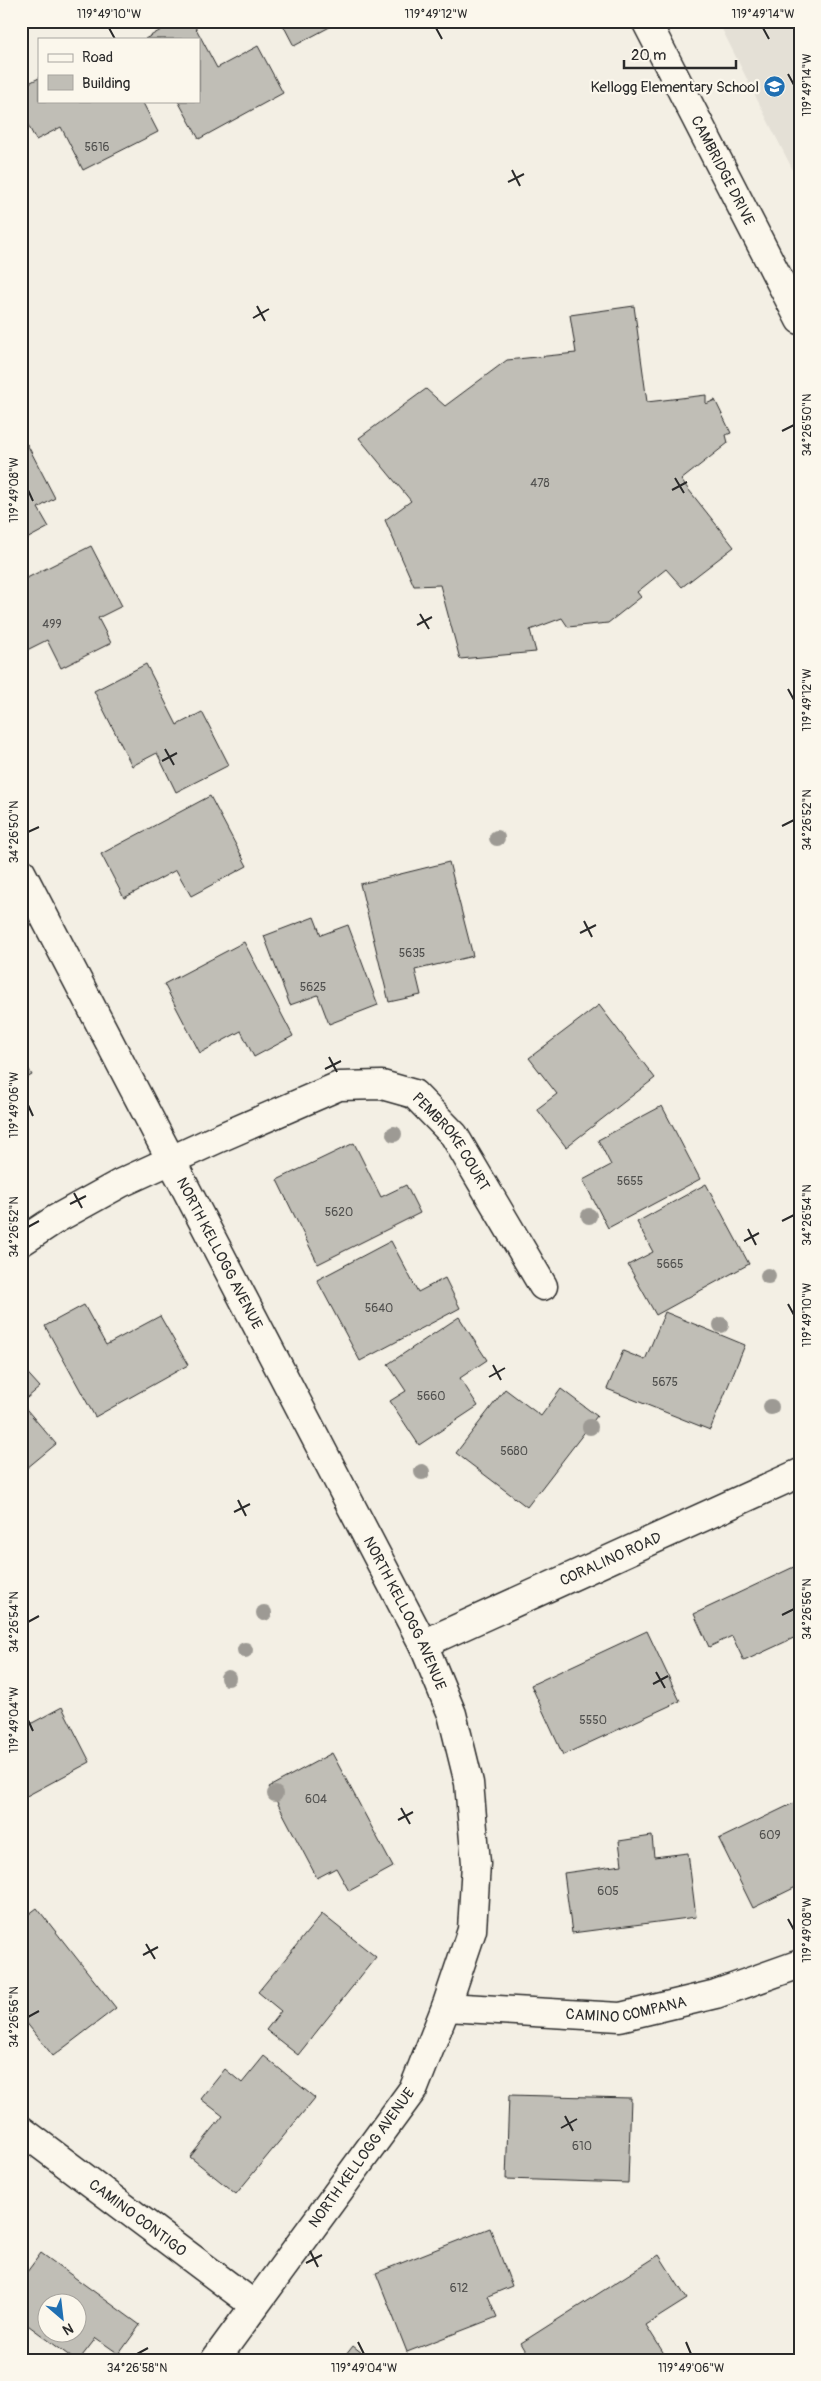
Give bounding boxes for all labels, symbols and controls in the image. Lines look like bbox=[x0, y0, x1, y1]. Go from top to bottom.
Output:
text: 119°49'10"W bbox=[77, 7, 141, 22]
text: 119°49'12"W bbox=[405, 7, 467, 22]
text: 119°49'14"W bbox=[731, 7, 795, 22]
legend bbox=[38, 38, 200, 102]
scale bar bbox=[624, 38, 736, 70]
text: 20 m bbox=[631, 46, 666, 65]
text: Road bbox=[82, 48, 113, 67]
text: 119°49'14"W bbox=[800, 53, 815, 117]
text: Building bbox=[82, 74, 130, 93]
school or university icon: Kellogg Elementary School bbox=[763, 75, 787, 99]
place label: Kellogg Elementary School bbox=[591, 78, 759, 97]
street label: CAMBRIDGE DRIVE bbox=[687, 112, 759, 229]
house number: 5616 bbox=[84, 140, 110, 155]
text: 34°26'50"N bbox=[800, 394, 815, 456]
text: 119°49'08"W bbox=[7, 457, 22, 523]
house number: 478 bbox=[530, 476, 550, 491]
house number: 499 bbox=[42, 617, 62, 632]
text: 119°49'12"W bbox=[800, 669, 815, 731]
text: 34°26'52"N bbox=[800, 789, 815, 851]
text: 34°26'50"N bbox=[7, 801, 22, 863]
house number: 5635 bbox=[399, 946, 425, 961]
house number: 5625 bbox=[300, 980, 326, 995]
text: 119°49'06"W bbox=[7, 1072, 22, 1138]
street label: PEMBROKE COURT bbox=[408, 1088, 494, 1194]
street label: NORTH KELLOGG AVENUE bbox=[172, 1174, 267, 1333]
house number: 5655 bbox=[617, 1174, 643, 1189]
text: 34°26'54"N bbox=[800, 1184, 815, 1246]
text: 34°26'52"N bbox=[7, 1196, 22, 1258]
house number: 5620 bbox=[325, 1205, 353, 1220]
house number: 5665 bbox=[657, 1257, 683, 1272]
text: 119°49'10"W bbox=[800, 1283, 815, 1347]
house number: 5640 bbox=[365, 1301, 393, 1316]
house number: 5675 bbox=[652, 1375, 678, 1390]
house number: 5660 bbox=[417, 1389, 445, 1404]
house number: 5680 bbox=[500, 1444, 528, 1459]
street label: CORALINO ROAD bbox=[557, 1528, 664, 1590]
street label: NORTH KELLOGG AVENUE bbox=[359, 1533, 451, 1693]
text: 34°26'56"N bbox=[800, 1578, 815, 1640]
text: 34°26'54"N bbox=[7, 1591, 22, 1653]
text: 119°49'04"W bbox=[7, 1687, 22, 1753]
house number: 5550 bbox=[579, 1713, 607, 1728]
house number: 604 bbox=[305, 1792, 327, 1807]
house number: 609 bbox=[759, 1828, 781, 1843]
house number: 605 bbox=[597, 1884, 619, 1899]
text: 119°49'08"W bbox=[800, 1897, 815, 1963]
text: 34°26'56"N bbox=[7, 1986, 22, 2048]
street label: CAMINO COMPANA bbox=[565, 1992, 688, 2026]
street label: NORTH KELLOGG AVENUE bbox=[305, 2084, 419, 2232]
house number: 610 bbox=[572, 2139, 592, 2154]
street label: CAMINO CONTIGO bbox=[85, 2175, 190, 2261]
house number: 612 bbox=[450, 2281, 468, 2296]
north arrow bbox=[38, 2294, 88, 2344]
text: N bbox=[60, 2319, 76, 2339]
text: 34°26'58"N bbox=[107, 2361, 167, 2376]
text: 119°49'04"W bbox=[331, 2361, 397, 2376]
text: 119°49'06"W bbox=[658, 2361, 724, 2376]

